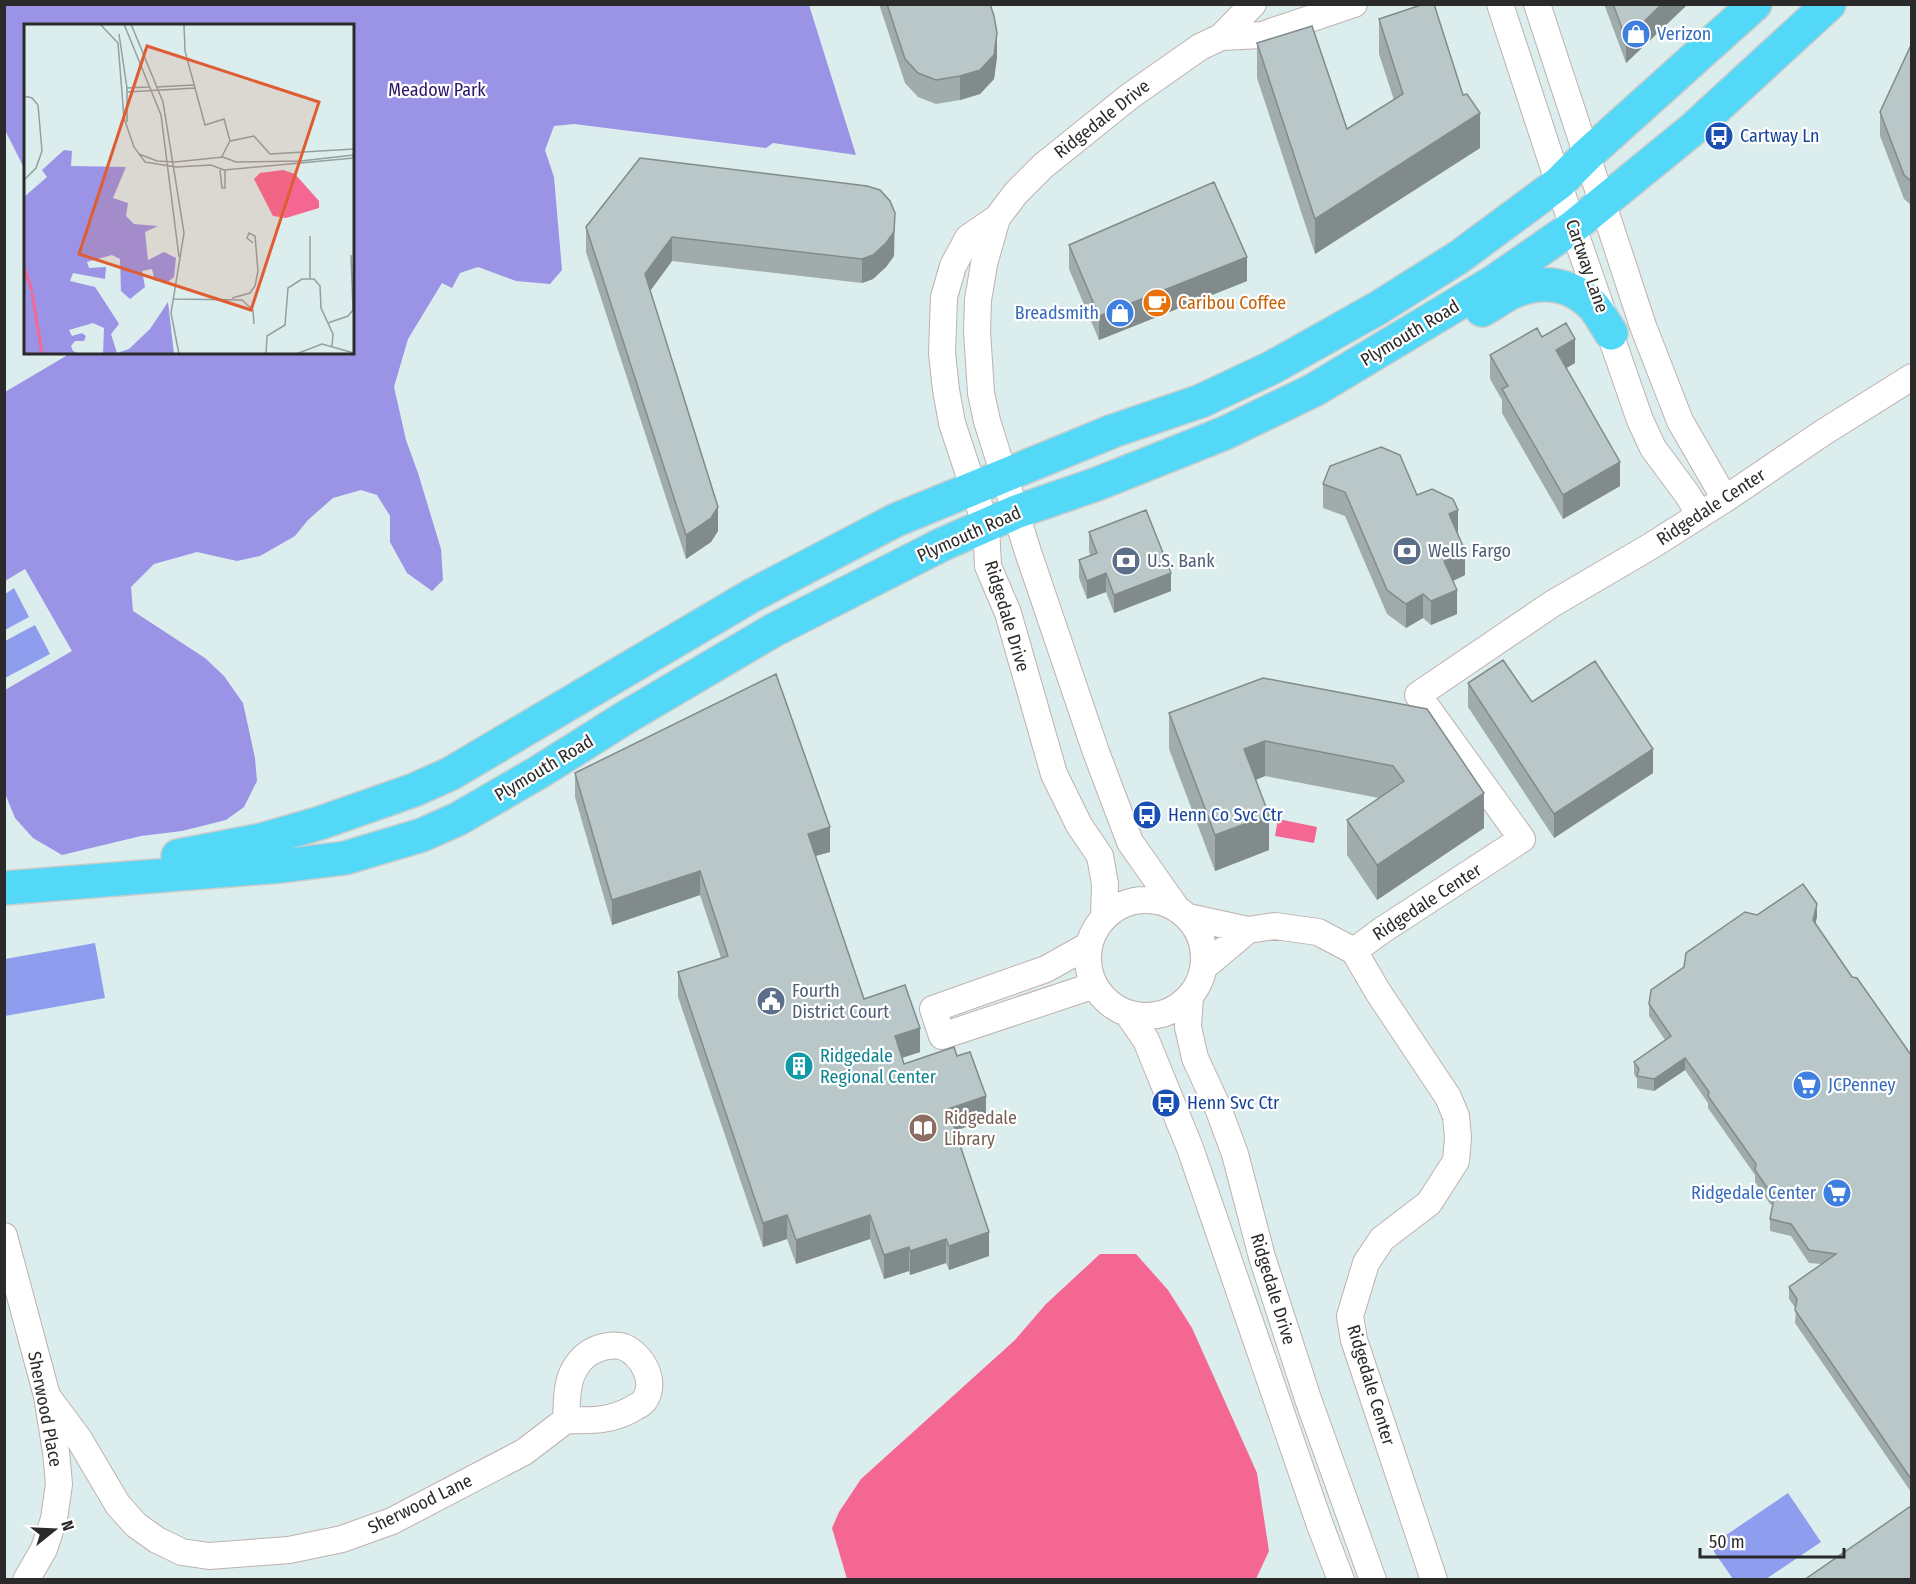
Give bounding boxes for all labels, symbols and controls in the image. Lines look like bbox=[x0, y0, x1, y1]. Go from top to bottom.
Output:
shop icon: Verizon bbox=[1620, 18, 1652, 50]
place label: Verizon bbox=[1657, 23, 1711, 45]
inset map bbox=[24, 24, 354, 354]
street label: Ridgedale Drive bbox=[1050, 75, 1154, 163]
park label: Meadow Park bbox=[388, 79, 486, 101]
bus stop icon: Cartway Ln bbox=[1703, 120, 1735, 152]
place label: Cartway Ln bbox=[1740, 125, 1820, 147]
street label: Cartway Lane bbox=[1561, 216, 1613, 316]
cafe icon: Caribou Coffee bbox=[1141, 287, 1173, 319]
place label: Caribou Coffee bbox=[1178, 292, 1286, 314]
street label: Plymouth Road bbox=[1357, 295, 1463, 371]
shop icon: Breadsmith bbox=[1104, 297, 1136, 329]
place label: Breadsmith bbox=[1015, 302, 1099, 324]
street label: Ridgedale Center bbox=[1653, 463, 1770, 550]
street label: Plymouth Road bbox=[914, 501, 1024, 567]
bank icon: Wells Fargo bbox=[1391, 535, 1423, 567]
place label: Wells Fargo bbox=[1428, 540, 1511, 562]
bank icon: U.S. Bank bbox=[1110, 545, 1142, 577]
place label: U.S. Bank bbox=[1147, 550, 1215, 572]
street label: Ridgedale Drive bbox=[980, 558, 1034, 674]
street label: Plymouth Road bbox=[491, 730, 597, 806]
bus stop icon: Henn Co Svc Ctr bbox=[1131, 799, 1163, 831]
place label: Henn Co Svc Ctr bbox=[1168, 804, 1284, 826]
street label: Ridgedale Center bbox=[1369, 858, 1486, 945]
place label: Fourth District Court bbox=[792, 980, 889, 1023]
public building icon: Fourth District Court bbox=[755, 985, 787, 1017]
place label: Ridgedale Regional Center bbox=[820, 1045, 937, 1088]
building icon: Ridgedale Regional Center bbox=[783, 1050, 815, 1082]
supermarket icon: JCPenney bbox=[1791, 1069, 1823, 1101]
place label: JCPenney bbox=[1828, 1074, 1896, 1096]
bus stop icon: Henn Svc Ctr bbox=[1150, 1087, 1182, 1119]
place label: Henn Svc Ctr bbox=[1187, 1092, 1280, 1114]
place label: Ridgedale Library bbox=[944, 1107, 1017, 1150]
library icon: Ridgedale Library bbox=[907, 1112, 939, 1144]
supermarket icon: Ridgedale Center bbox=[1821, 1177, 1853, 1209]
place label: Ridgedale Center bbox=[1691, 1182, 1817, 1204]
street label: Ridgedale Drive bbox=[1246, 1231, 1300, 1347]
street label: Ridgedale Center bbox=[1342, 1322, 1400, 1449]
street label: Sherwood Place bbox=[23, 1349, 67, 1469]
street label: Sherwood Lane bbox=[364, 1469, 476, 1539]
north arrow bbox=[24, 1500, 84, 1560]
text: N bbox=[57, 1518, 78, 1533]
scale bar bbox=[1700, 1521, 1844, 1559]
text: 50 m bbox=[1709, 1531, 1745, 1553]

